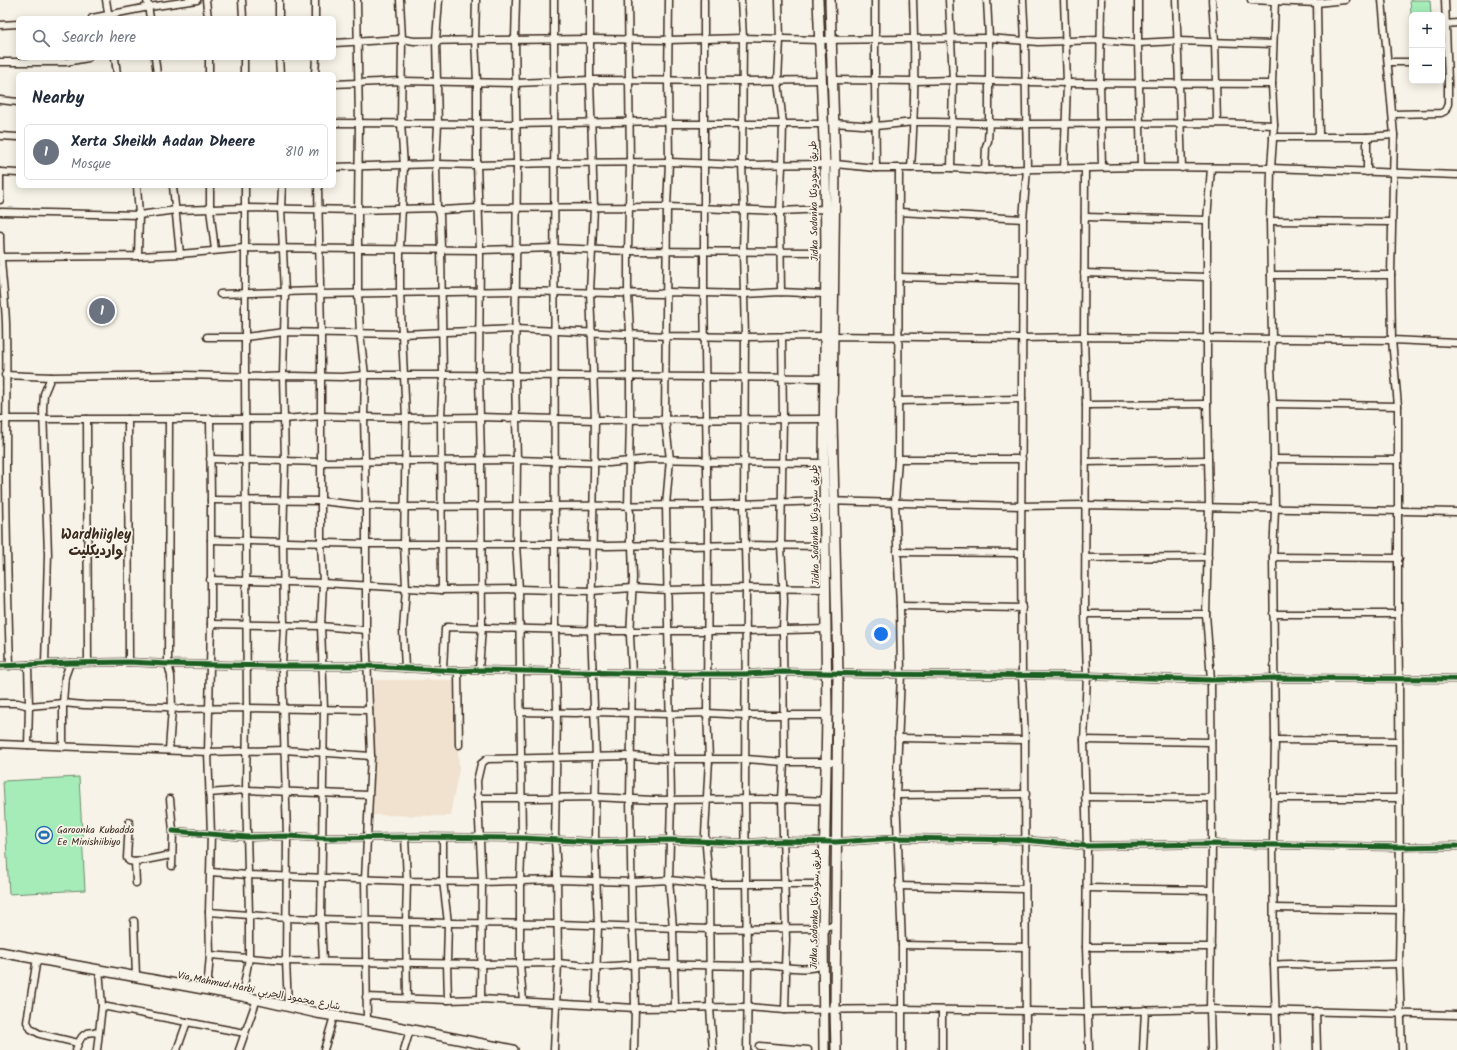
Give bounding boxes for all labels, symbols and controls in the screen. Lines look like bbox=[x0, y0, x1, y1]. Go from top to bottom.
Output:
map controls bbox=[1409, 12, 1445, 84]
button: + bbox=[1409, 12, 1445, 48]
search box bbox=[16, 16, 336, 60]
text: Search here bbox=[62, 26, 136, 50]
icon: search bbox=[30, 27, 52, 49]
button: − bbox=[1409, 48, 1445, 84]
text: Nearby bbox=[32, 85, 84, 112]
text: Xerta Sheikh Aadan Dheere bbox=[71, 130, 255, 154]
street label: Jidka Sodonka طريق سودونكا bbox=[805, 141, 823, 261]
text: 1 bbox=[44, 142, 48, 163]
text: 810 m bbox=[285, 142, 319, 163]
text: Mosque bbox=[71, 154, 111, 175]
pin: 1 bbox=[89, 296, 115, 326]
street label: Jidka Sodonka طريق سودونكا bbox=[806, 465, 824, 585]
district label: Wardhiigley وارديكليت bbox=[61, 524, 132, 562]
your location bbox=[871, 624, 891, 644]
place label: Garoonka Kubadda Ee Minishiibiyo bbox=[57, 822, 135, 850]
sports icon: Garoonka Kubadda Ee Minishiibiyo bbox=[34, 825, 54, 845]
street label: Jidka Sodonka طريق سودونكا bbox=[806, 849, 824, 969]
street label: Via Mahmud Harbi شارع محمود الحربي bbox=[176, 967, 342, 1016]

